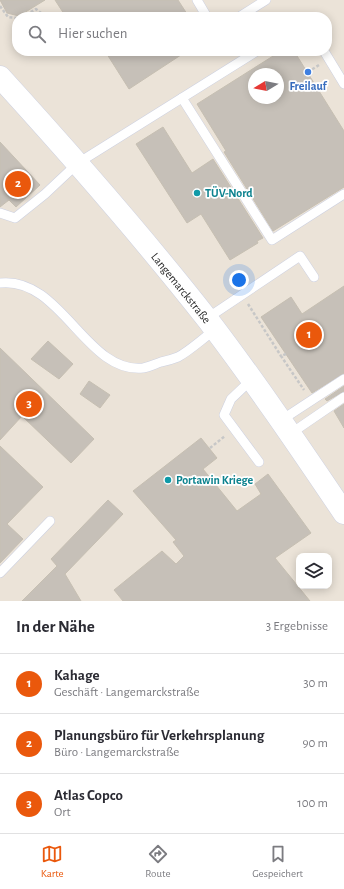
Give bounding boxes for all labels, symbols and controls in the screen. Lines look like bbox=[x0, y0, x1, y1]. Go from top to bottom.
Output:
search box bbox=[12, 12, 332, 56]
icon: search bbox=[26, 23, 48, 45]
text: Hier suchen bbox=[58, 26, 128, 41]
marker: Freilauf bbox=[303, 67, 313, 77]
north arrow bbox=[248, 68, 284, 104]
place label: Freilauf bbox=[289, 80, 328, 92]
pin: 2 bbox=[5, 169, 31, 199]
place label: TÜV-Nord bbox=[205, 186, 253, 199]
marker: TÜV-Nord bbox=[192, 188, 202, 198]
street label: Langemarckstraße bbox=[149, 251, 213, 325]
your location bbox=[229, 270, 249, 290]
pin: 1 bbox=[296, 320, 322, 350]
pin: 3 bbox=[16, 389, 42, 419]
place label: Portawin Kriege bbox=[176, 474, 253, 486]
marker: Portawin Kriege bbox=[163, 475, 173, 485]
map controls bbox=[296, 553, 332, 589]
button: layers bbox=[296, 553, 332, 589]
text: In der Nähe bbox=[16, 618, 95, 635]
text: 3 Ergebnisse bbox=[266, 620, 328, 633]
text: Kahage bbox=[54, 668, 100, 683]
text: 1 bbox=[27, 677, 31, 690]
text: 30 m bbox=[303, 677, 328, 690]
text: Geschäft · Langemarckstraße bbox=[54, 686, 199, 699]
text: Planungsbüro für Verkehrsplanung bbox=[54, 728, 264, 743]
text: 2 bbox=[26, 737, 32, 750]
text: 90 m bbox=[302, 737, 328, 750]
text: Büro · Langemarckstraße bbox=[54, 746, 179, 759]
text: Atlas Copco bbox=[54, 788, 123, 803]
text: 3 bbox=[26, 797, 32, 810]
text: 100 m bbox=[297, 797, 328, 810]
text: Ort bbox=[54, 806, 71, 819]
tab: Karte bbox=[41, 843, 64, 880]
tab: Route bbox=[145, 843, 171, 880]
tab: Gespeichert bbox=[252, 843, 303, 880]

